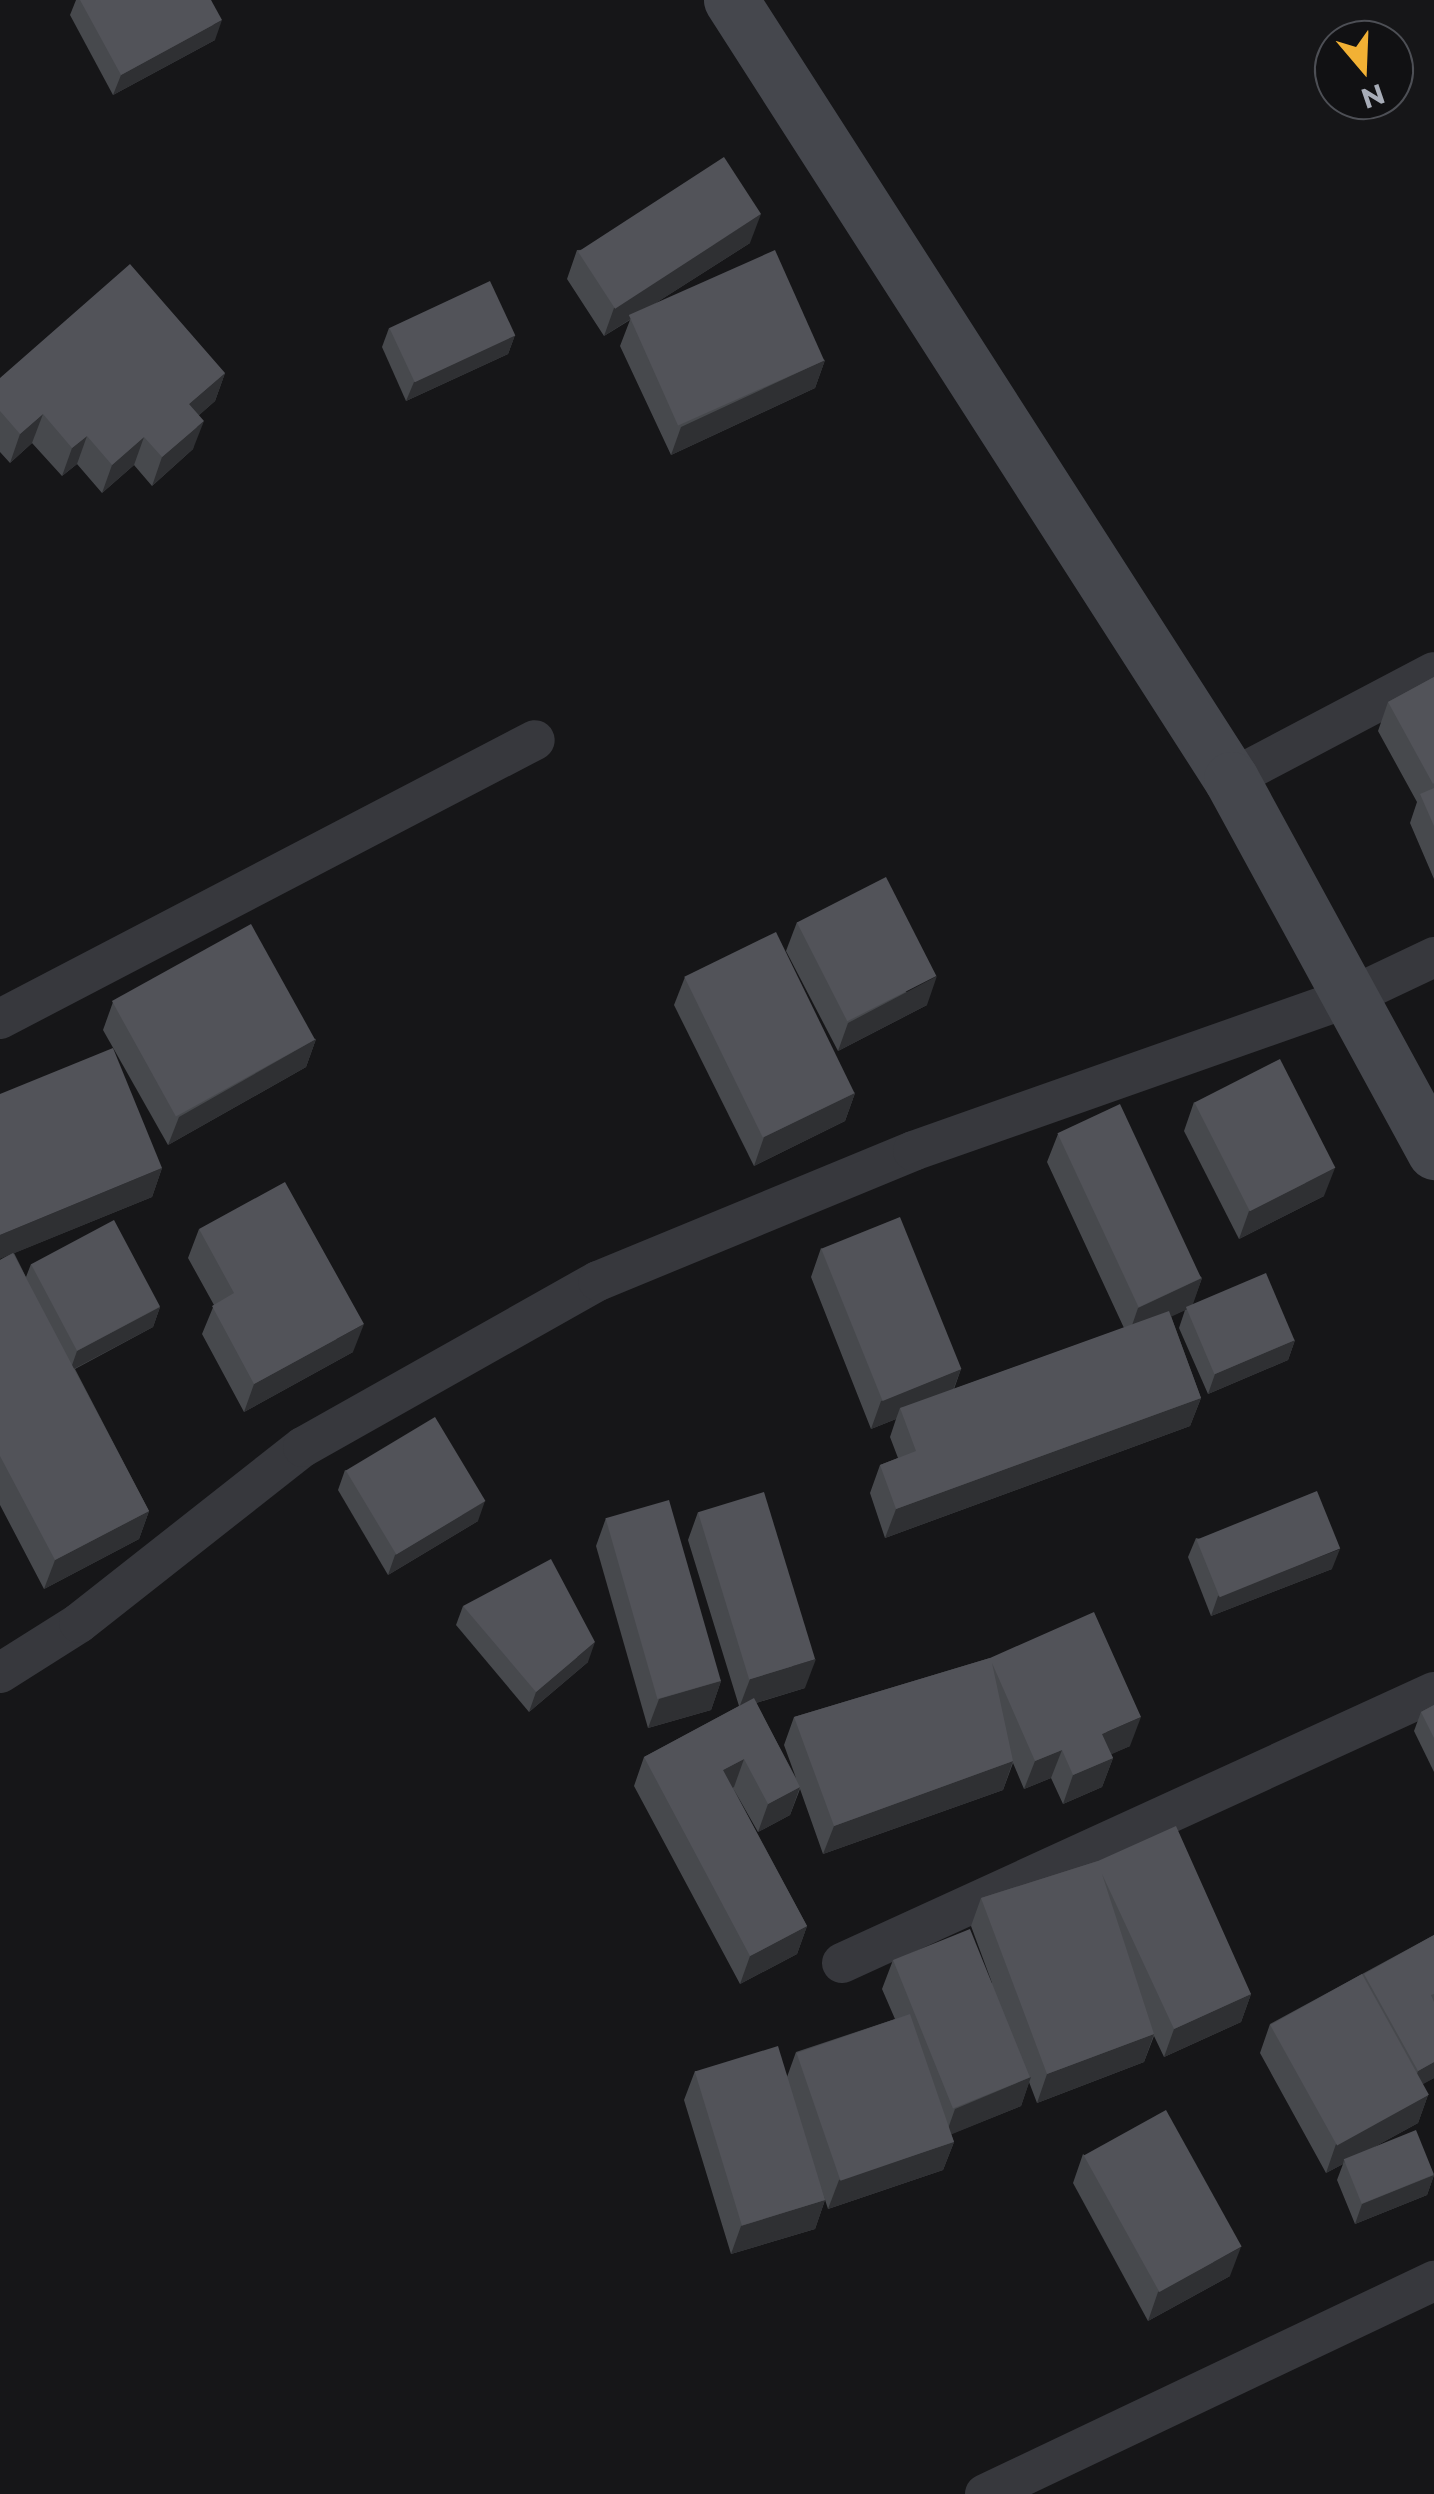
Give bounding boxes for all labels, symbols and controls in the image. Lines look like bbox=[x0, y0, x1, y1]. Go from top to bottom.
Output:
north arrow bbox=[1314, 20, 1414, 120]
text: N bbox=[1357, 77, 1389, 116]

